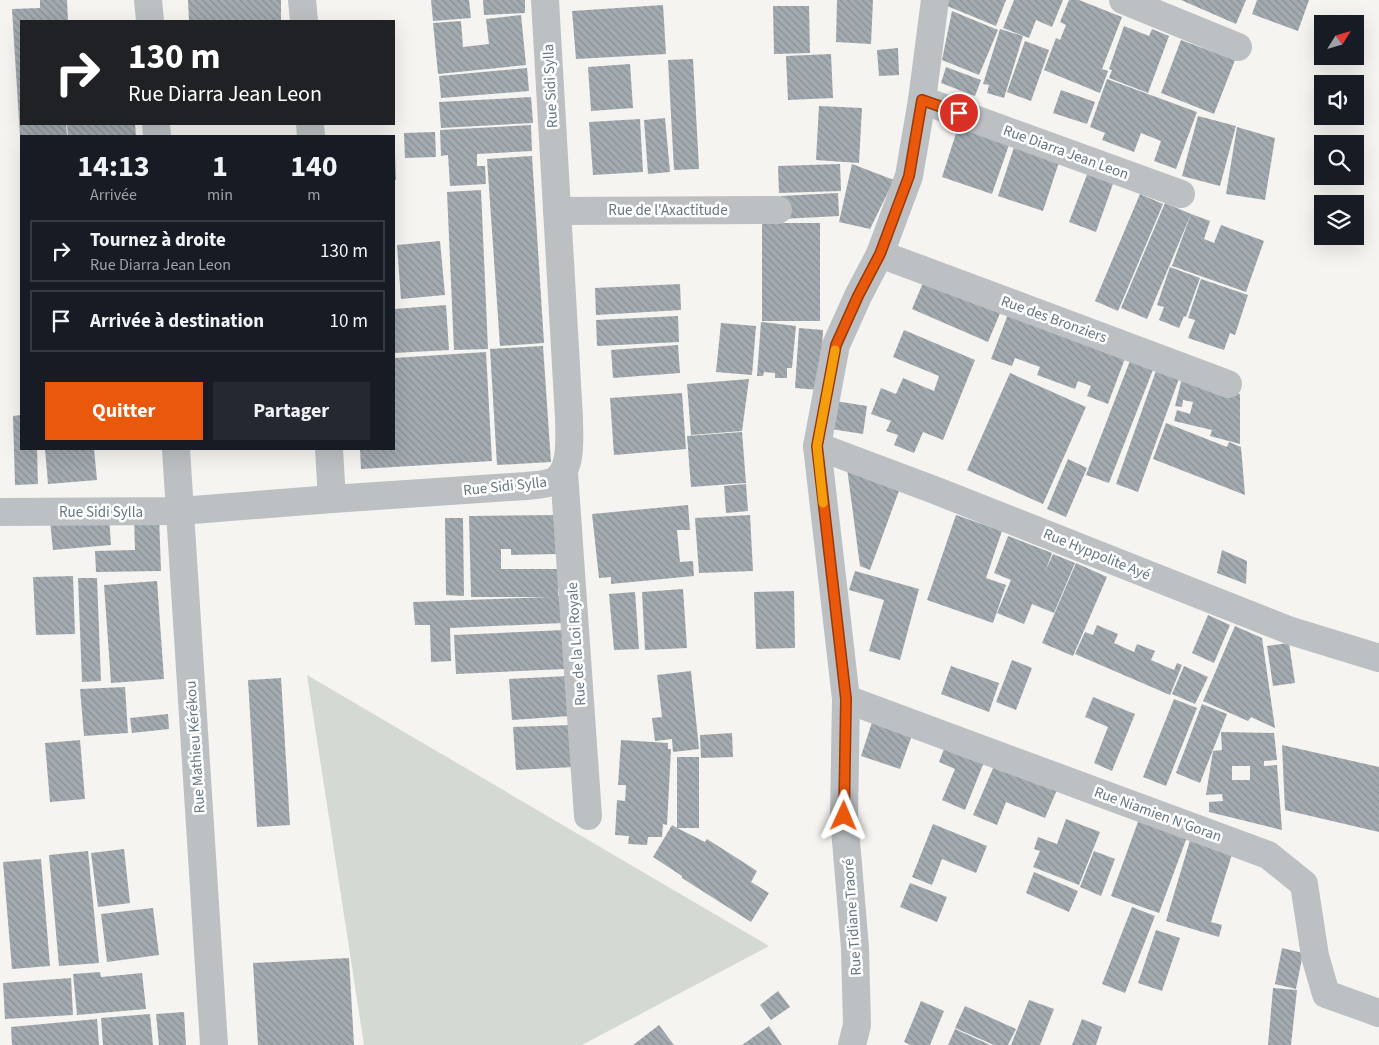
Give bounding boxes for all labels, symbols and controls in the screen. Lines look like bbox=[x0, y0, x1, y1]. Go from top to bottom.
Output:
north arrow bbox=[1314, 15, 1364, 65]
map controls bbox=[1314, 15, 1364, 245]
text: 130 m bbox=[128, 32, 220, 82]
icon: right bbox=[45, 40, 110, 105]
street label: Rue Sidi Sylla bbox=[538, 43, 563, 129]
button: sound bbox=[1314, 75, 1364, 125]
text: Rue Diarra Jean Leon bbox=[128, 78, 322, 110]
pin bbox=[938, 92, 980, 134]
icon: arrive bbox=[945, 99, 973, 127]
street label: Rue Diarra Jean Leon bbox=[1000, 120, 1132, 185]
button: search bbox=[1314, 135, 1364, 185]
text: 14:13 bbox=[77, 145, 150, 188]
text: 1 bbox=[212, 145, 228, 188]
text: 140 bbox=[290, 145, 338, 188]
text: Arrivée bbox=[90, 184, 137, 206]
text: min bbox=[207, 184, 233, 206]
text: m bbox=[307, 184, 321, 206]
button: layers bbox=[1314, 195, 1364, 245]
street label: Rue de l'Axactitude bbox=[608, 200, 728, 221]
text: Tournez à droite bbox=[90, 227, 226, 254]
icon: right bbox=[47, 237, 75, 265]
text: 130 m bbox=[320, 238, 368, 265]
text: Rue Diarra Jean Leon bbox=[90, 254, 231, 276]
street label: Rue des Bronziers bbox=[998, 291, 1110, 348]
icon: arrive bbox=[47, 307, 75, 335]
text: Arrivée à destination bbox=[90, 308, 264, 335]
text: 10 m bbox=[330, 308, 368, 335]
button: Quitter bbox=[45, 382, 203, 440]
button: Partager bbox=[213, 382, 370, 440]
street label: Rue Sidi Sylla bbox=[462, 472, 548, 501]
street label: Rue Sidi Sylla bbox=[59, 502, 143, 523]
street label: Rue Hyppolite Ayé bbox=[1040, 523, 1154, 586]
street label: Rue de la Loi Royale bbox=[562, 581, 591, 707]
street label: Rue Mathieu Kérékou bbox=[180, 680, 211, 814]
street label: Rue Niamien N'Goran bbox=[1091, 782, 1225, 847]
position arrow bbox=[817, 789, 869, 841]
street label: Rue Tidiane Traoré bbox=[838, 858, 867, 976]

